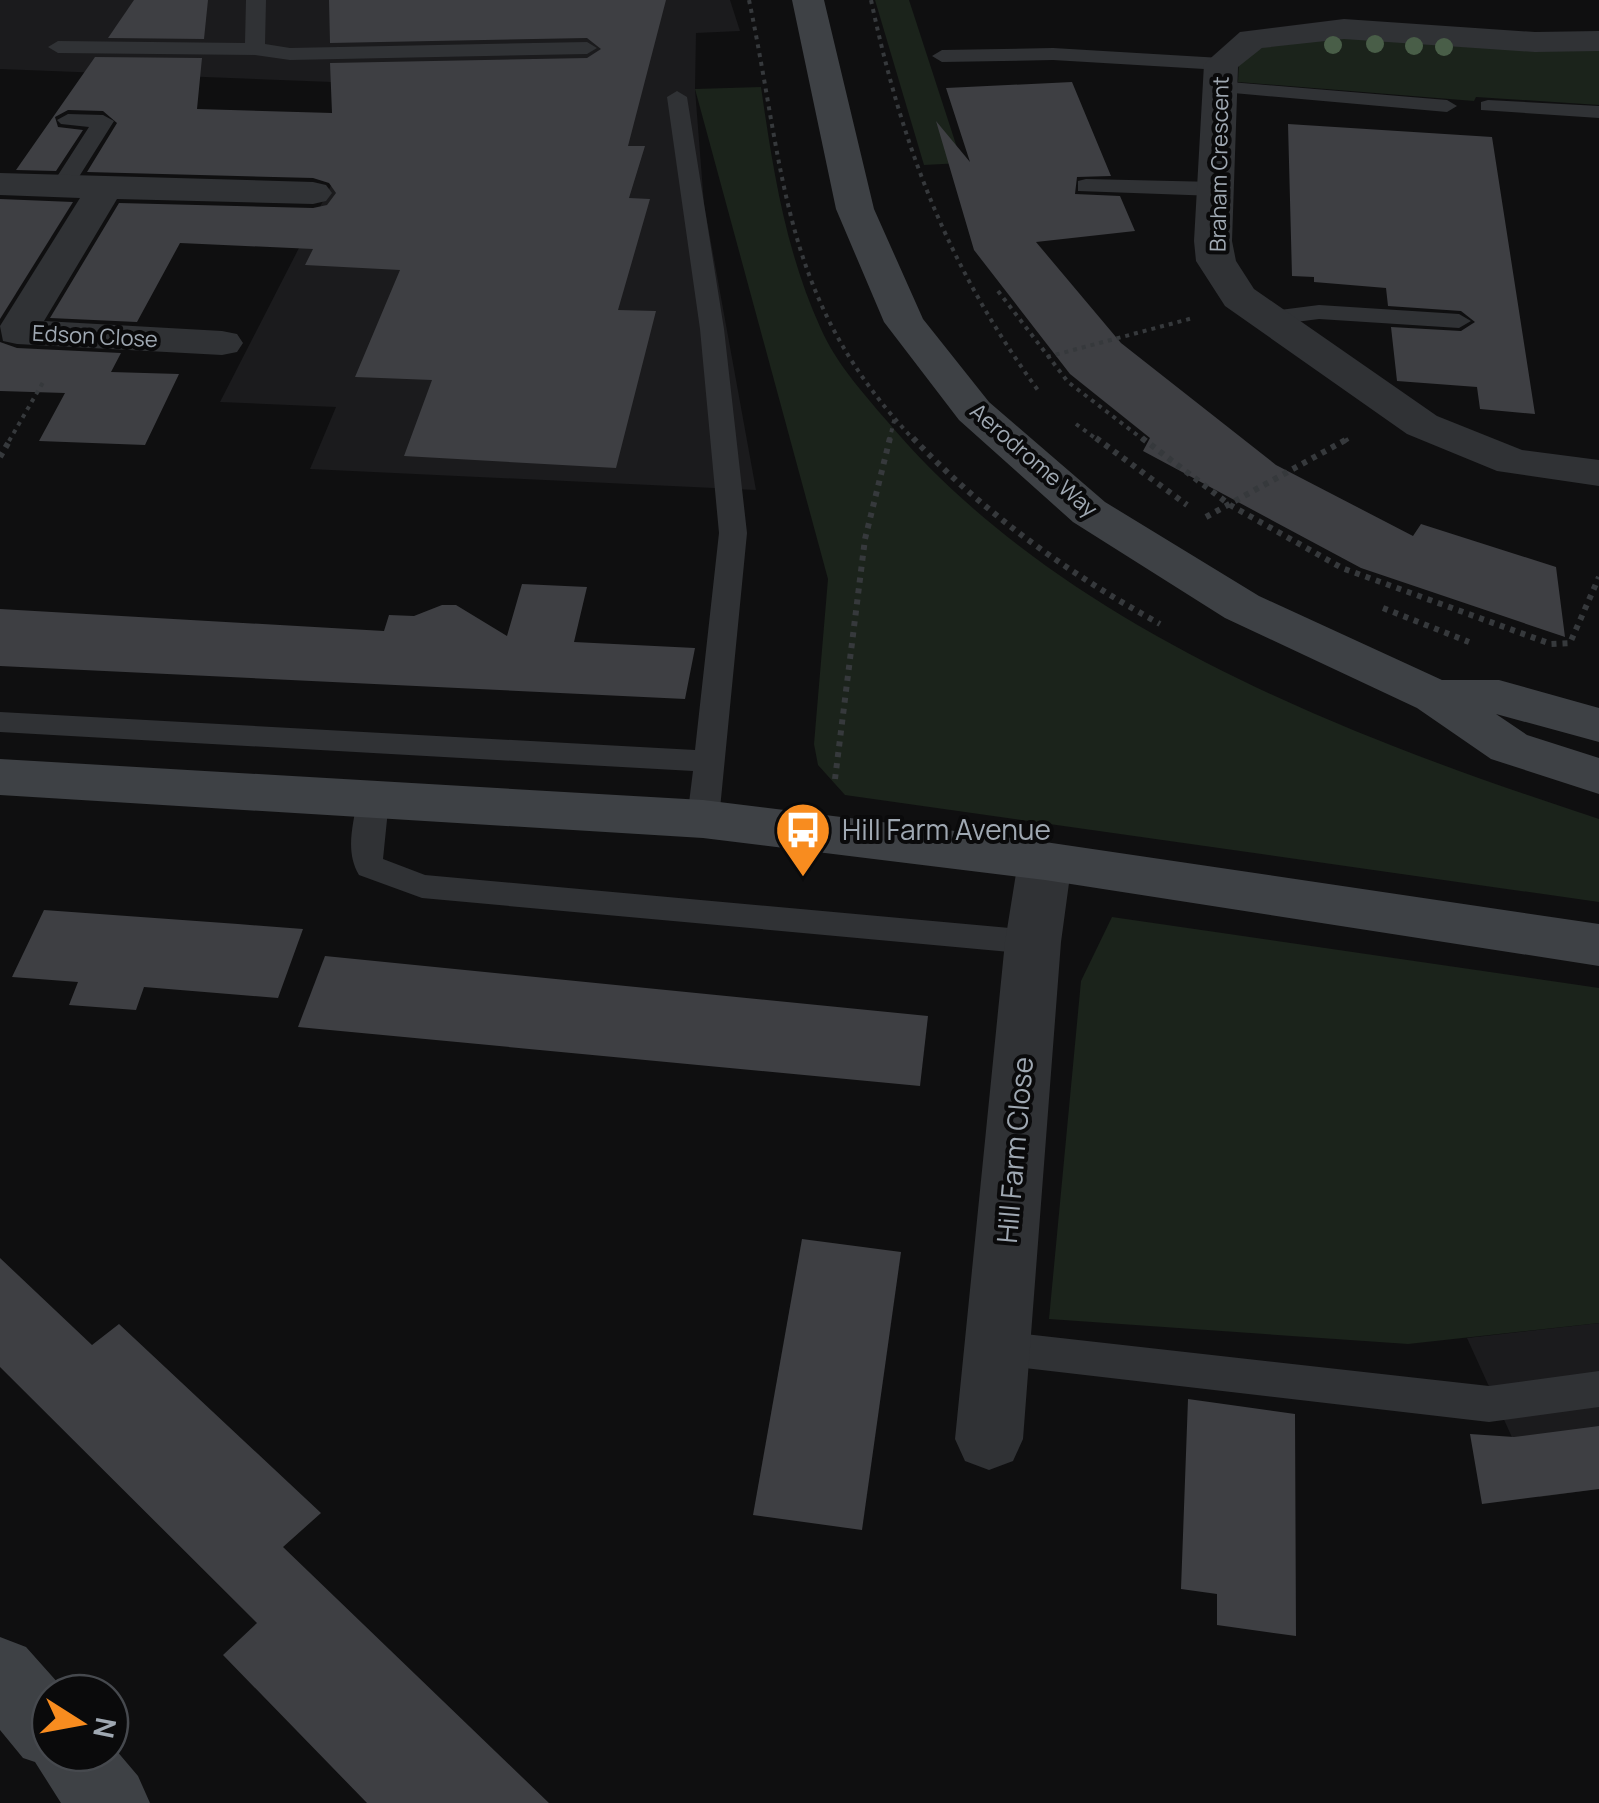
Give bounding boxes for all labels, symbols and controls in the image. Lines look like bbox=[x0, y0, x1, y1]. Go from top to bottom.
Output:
street label: Braham Crescent bbox=[1202, 76, 1236, 252]
street label: Edson Close bbox=[31, 318, 159, 354]
street label: Aerodrome Way bbox=[964, 396, 1104, 524]
bus stop icon: Hill Farm Avenue bbox=[773, 800, 833, 879]
place label: Hill Farm Avenue bbox=[842, 810, 1051, 848]
street label: Hill Farm Close bbox=[987, 1055, 1041, 1245]
north arrow bbox=[30, 1673, 130, 1773]
text: N bbox=[85, 1714, 126, 1741]

